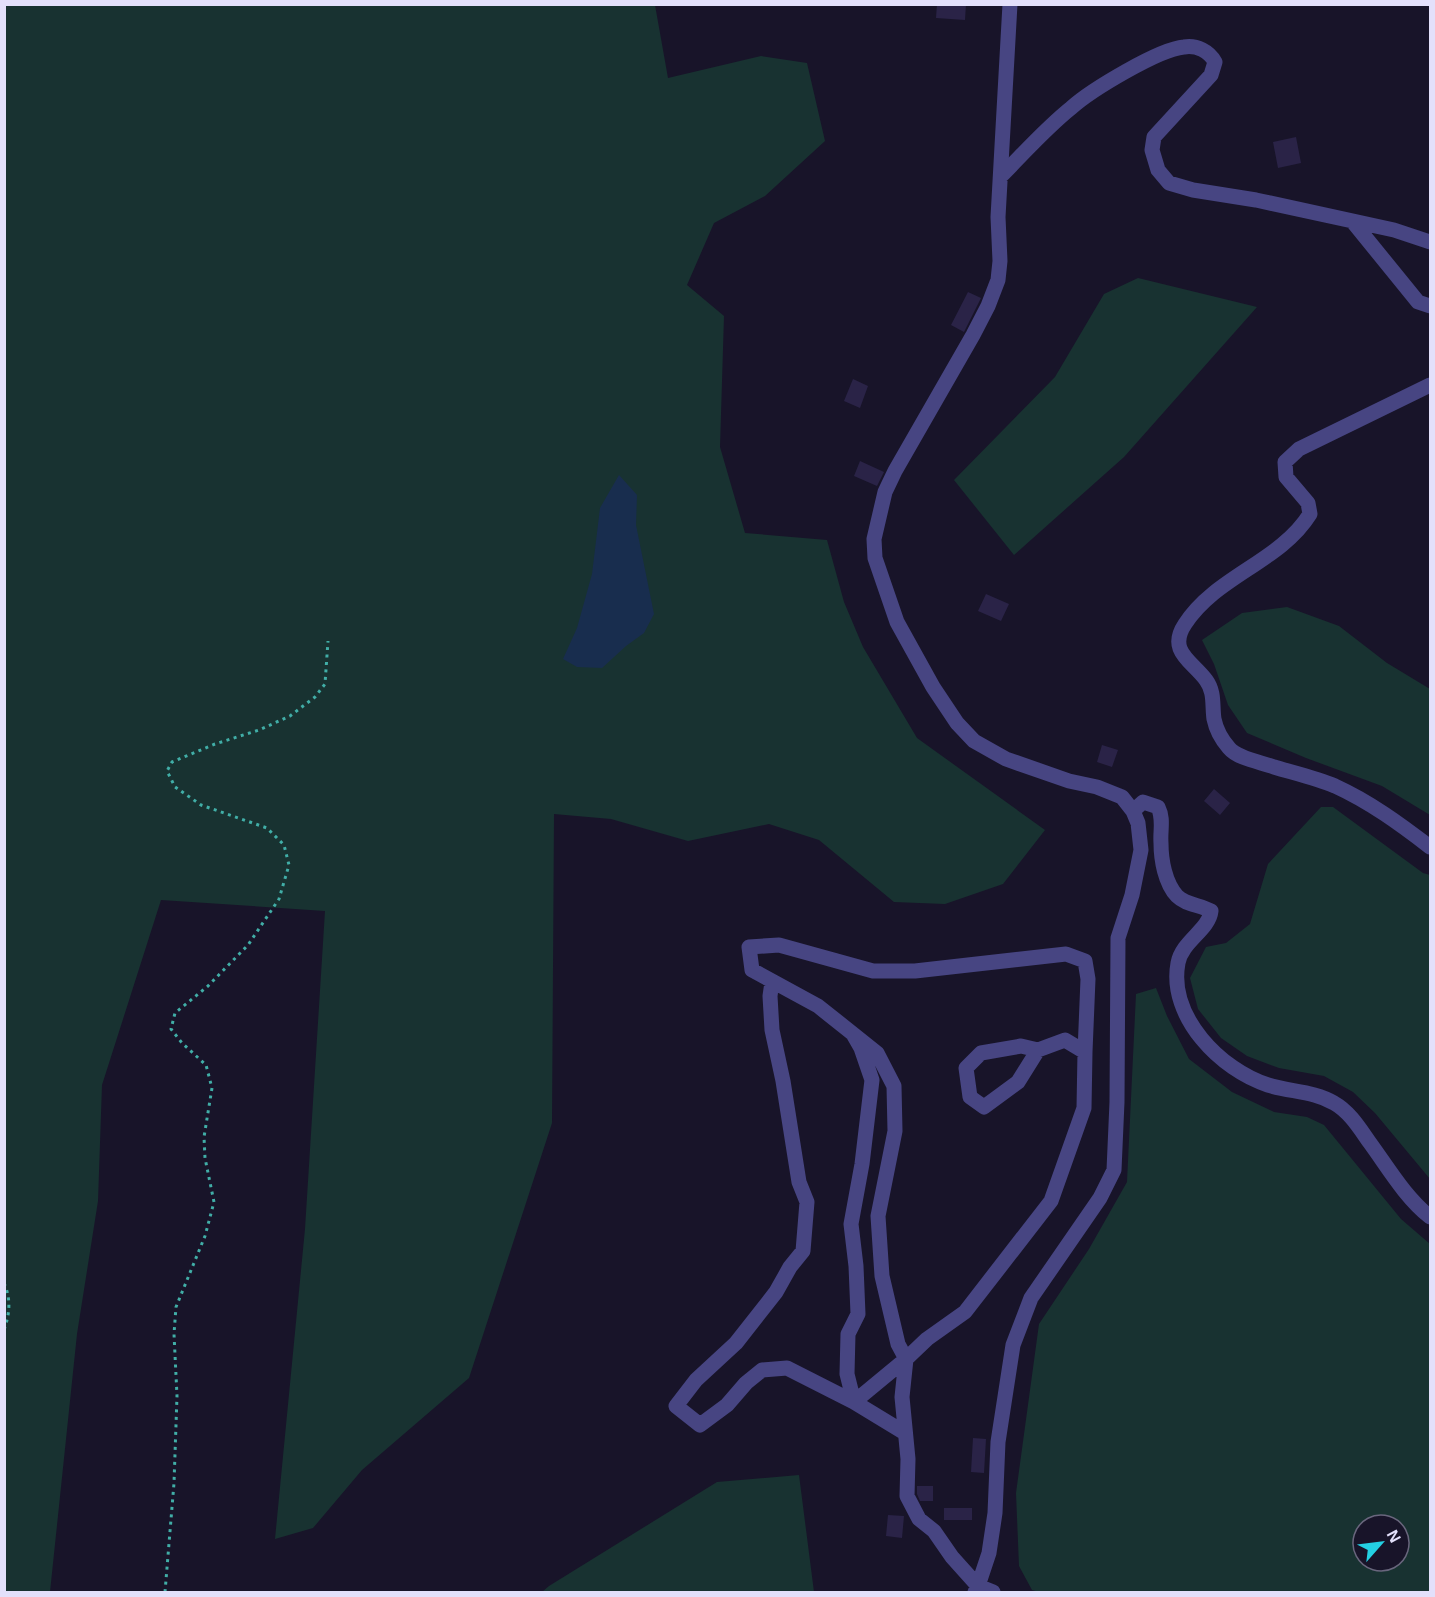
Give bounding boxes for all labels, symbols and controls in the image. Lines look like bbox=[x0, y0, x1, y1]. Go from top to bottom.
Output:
north arrow bbox=[1351, 1513, 1411, 1573]
text: N bbox=[1384, 1527, 1404, 1545]

